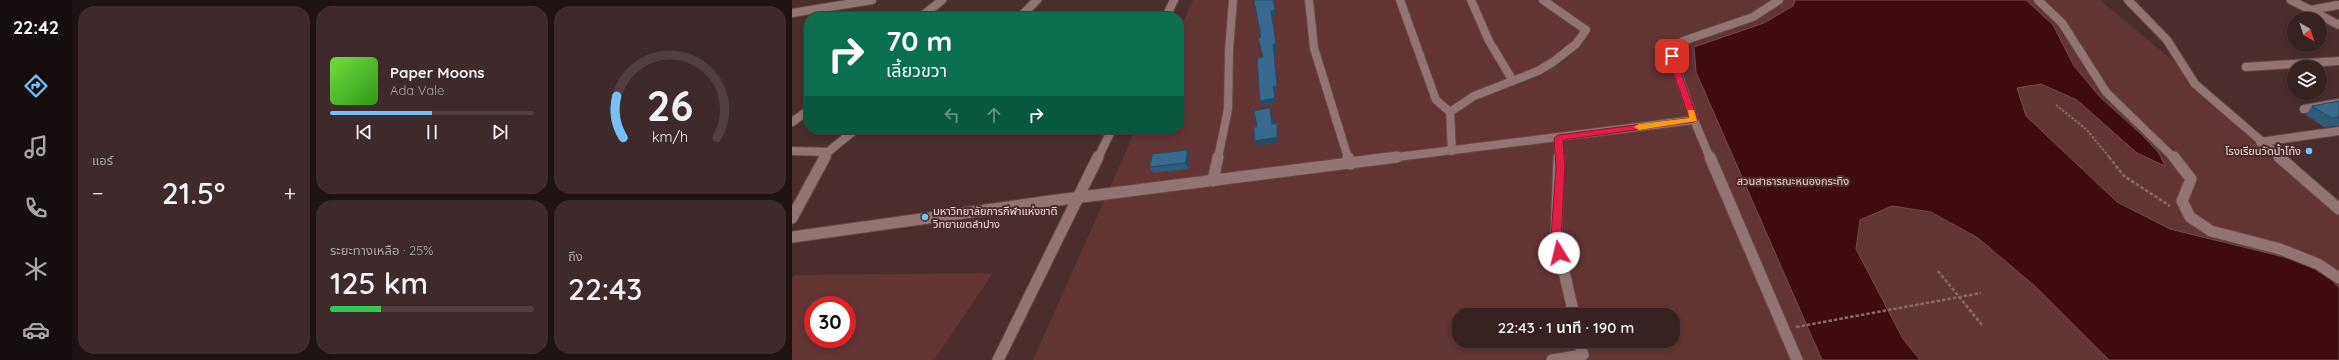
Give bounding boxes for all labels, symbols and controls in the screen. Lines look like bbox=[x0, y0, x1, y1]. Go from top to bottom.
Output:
north arrow bbox=[2287, 12, 2327, 52]
map controls bbox=[2287, 12, 2327, 100]
text: 22:42 bbox=[13, 16, 59, 39]
text: 70 m bbox=[886, 23, 952, 58]
icon: right bbox=[820, 28, 872, 80]
pin bbox=[1655, 39, 1689, 73]
icon: arrive bbox=[1661, 45, 1683, 67]
text: เลี้ยวขวา bbox=[886, 59, 947, 82]
button: layers bbox=[2287, 60, 2327, 100]
text: Paper Moons bbox=[390, 63, 485, 82]
icon: directions bbox=[22, 72, 50, 100]
text: 26 bbox=[647, 79, 693, 131]
text: Ada Vale bbox=[390, 82, 444, 98]
icon: left bbox=[941, 104, 963, 126]
icon: ahead bbox=[983, 104, 1005, 126]
icon: right bbox=[1025, 104, 1047, 126]
icon: previous bbox=[353, 121, 375, 143]
icon: pause bbox=[421, 121, 443, 143]
icon: next bbox=[489, 121, 511, 143]
text: km/h bbox=[652, 127, 688, 145]
icon: music bbox=[22, 133, 50, 161]
place label: โรงเรียนวัดน้ำโท้ง bbox=[2225, 143, 2301, 158]
marker: โรงเรียนวัดน้ำโท้ง bbox=[2304, 146, 2314, 156]
text: แอร์ bbox=[92, 152, 113, 168]
text: 21.5° bbox=[162, 174, 225, 212]
park label: สวนสาธารณะหนองกระทิง bbox=[1737, 174, 1849, 188]
text: − bbox=[92, 179, 103, 207]
text: + bbox=[284, 179, 296, 207]
icon: phone bbox=[22, 194, 50, 222]
place label: มหาวิทยาลัยการกีฬาแห่งชาติ วิทยาเขตลำปาง bbox=[933, 204, 1058, 231]
marker: มหาวิทยาลัยการกีฬาแห่งชาติ วิทยาเขตลำปาง bbox=[920, 212, 930, 222]
position arrow bbox=[1538, 232, 1580, 274]
text: ระยะทางเหลือ · 25% bbox=[330, 242, 433, 258]
text: ถึง bbox=[568, 248, 583, 264]
icon: climate bbox=[22, 255, 50, 283]
text: 125 km bbox=[330, 264, 428, 302]
text: 22:43 bbox=[568, 270, 642, 308]
speed limit sign: 30 bbox=[804, 296, 856, 348]
icon: car bbox=[22, 316, 50, 344]
text: 22:43 · 1 นาที · 190 m bbox=[1498, 318, 1634, 337]

